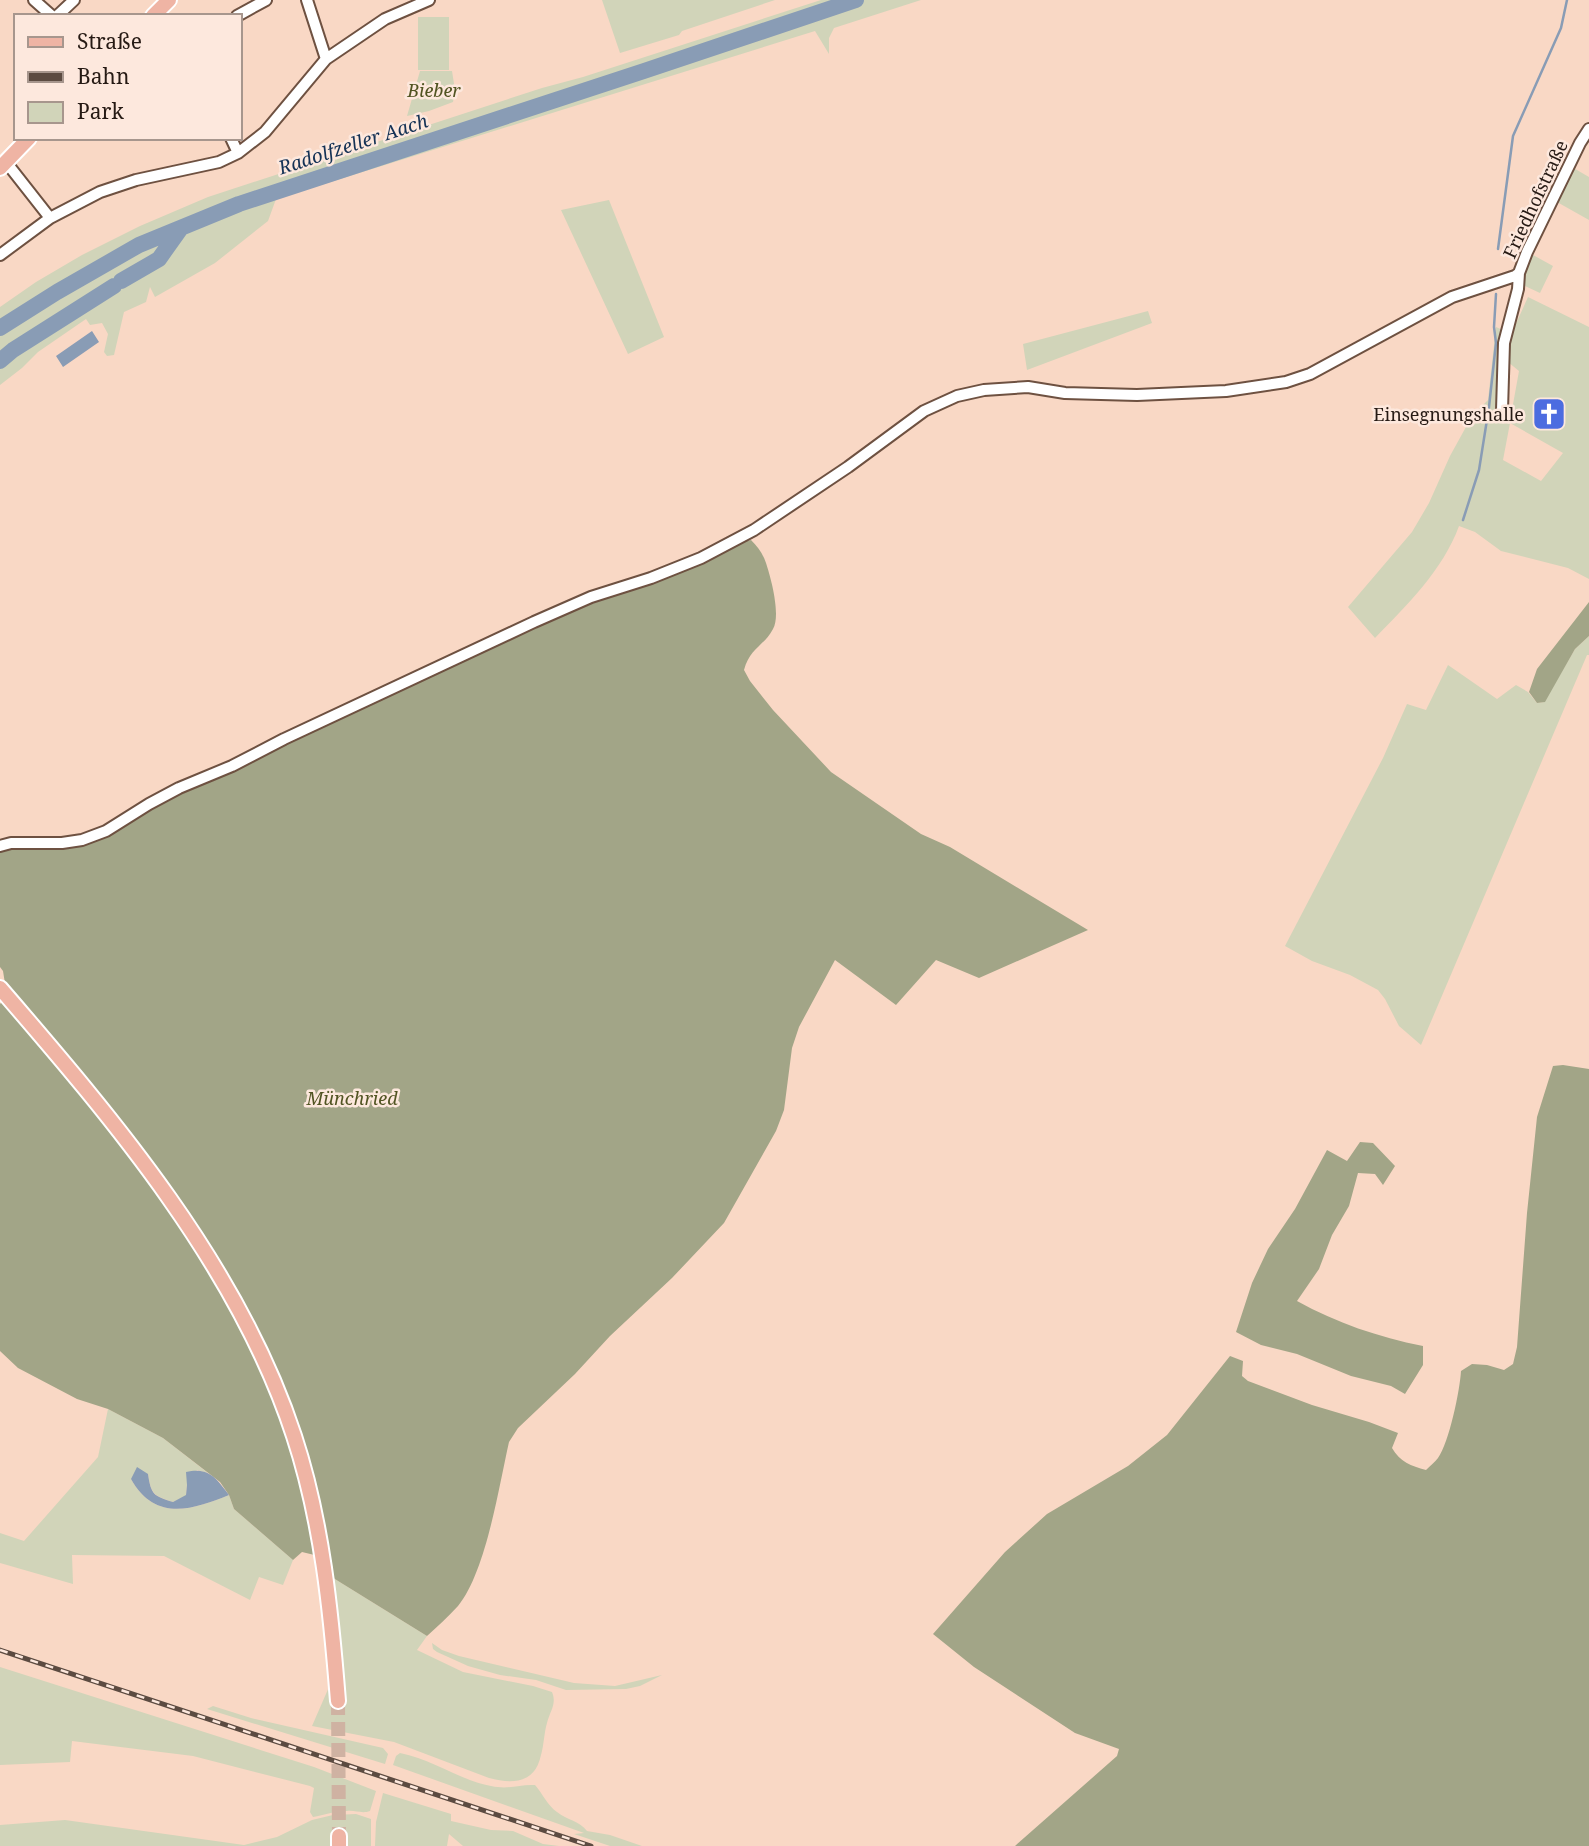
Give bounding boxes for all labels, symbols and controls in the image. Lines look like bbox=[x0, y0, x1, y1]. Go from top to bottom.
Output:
legend bbox=[14, 14, 242, 140]
text: Straße bbox=[77, 27, 142, 55]
text: Bahn bbox=[77, 62, 129, 90]
park label: Bieber bbox=[406, 78, 461, 102]
text: Park bbox=[77, 97, 124, 125]
water label: Radolfzeller Aach bbox=[274, 107, 432, 181]
street label: Friedhofstraße bbox=[1497, 136, 1573, 262]
church icon: Einsegnungshalle bbox=[1530, 395, 1568, 433]
place label: Einsegnungshalle bbox=[1373, 402, 1524, 426]
park label: Münchried bbox=[305, 1086, 398, 1110]

